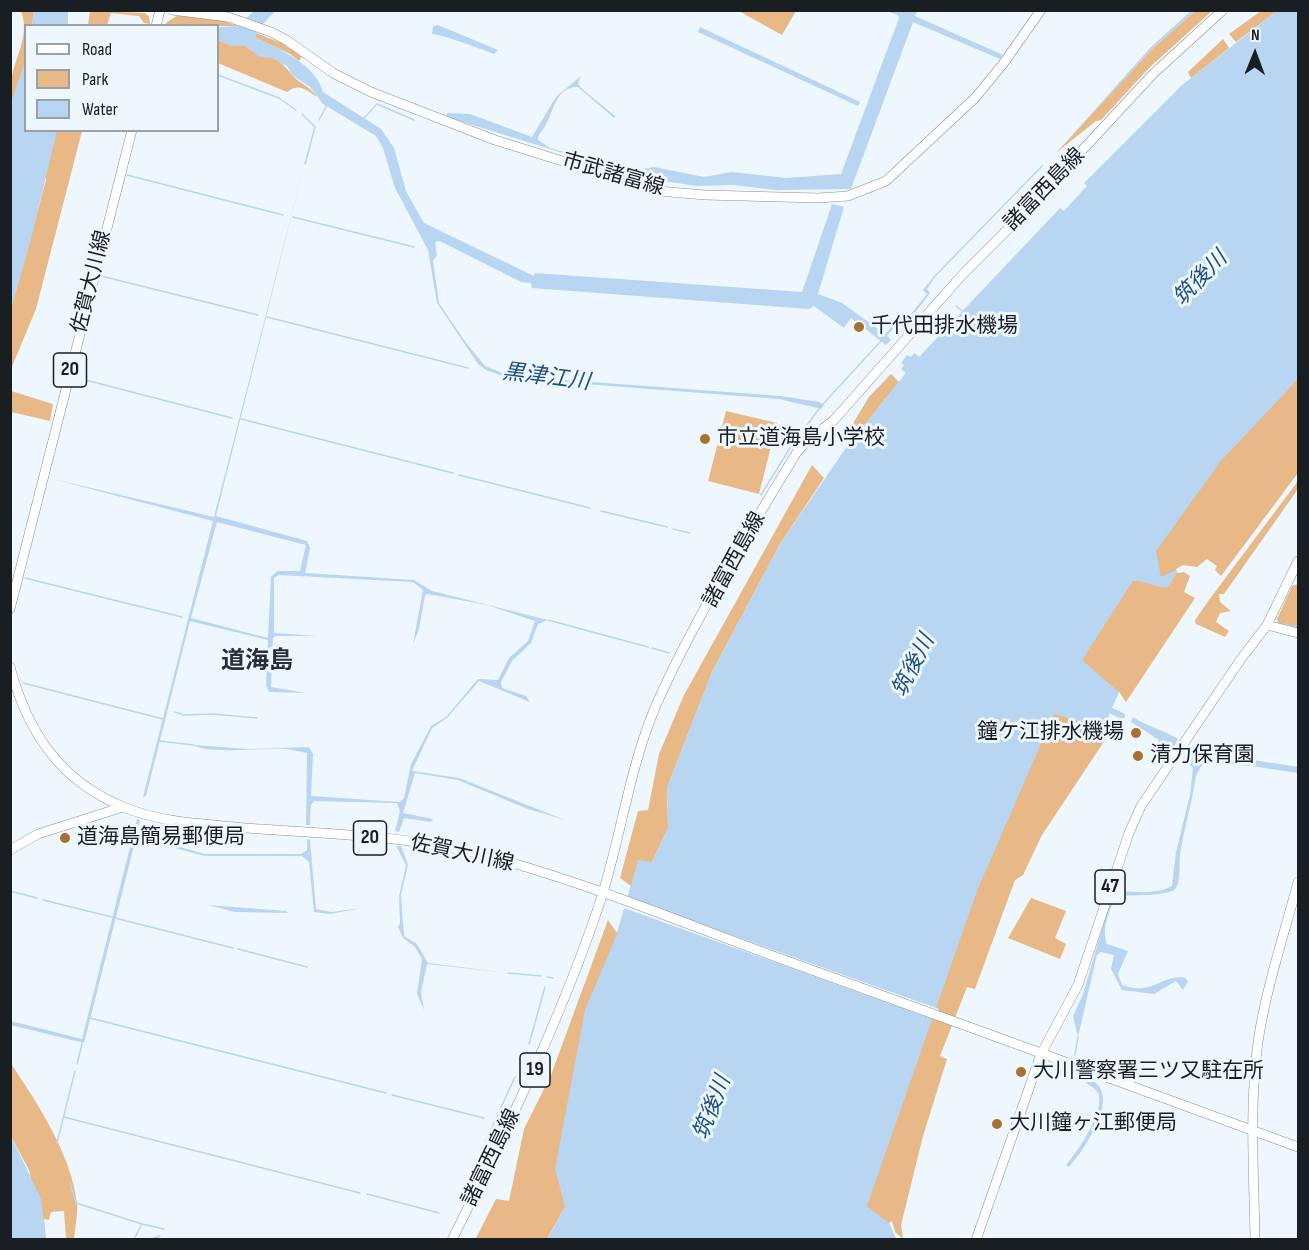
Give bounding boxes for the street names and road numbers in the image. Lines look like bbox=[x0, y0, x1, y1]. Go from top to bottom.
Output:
street label: 諸富西島線 bbox=[999, 143, 1091, 237]
street label: 市武諸富線 bbox=[559, 148, 667, 202]
street label: 佐賀大川線 bbox=[67, 228, 117, 336]
road number: 20 bbox=[54, 353, 86, 387]
street label: 諸富西島線 bbox=[699, 508, 771, 612]
road number: 20 bbox=[354, 821, 386, 855]
street label: 佐賀大川線 bbox=[408, 831, 516, 877]
road number: 47 bbox=[1095, 870, 1125, 904]
road number: 19 bbox=[520, 1053, 550, 1087]
street label: 諸富西島線 bbox=[458, 1105, 526, 1211]

